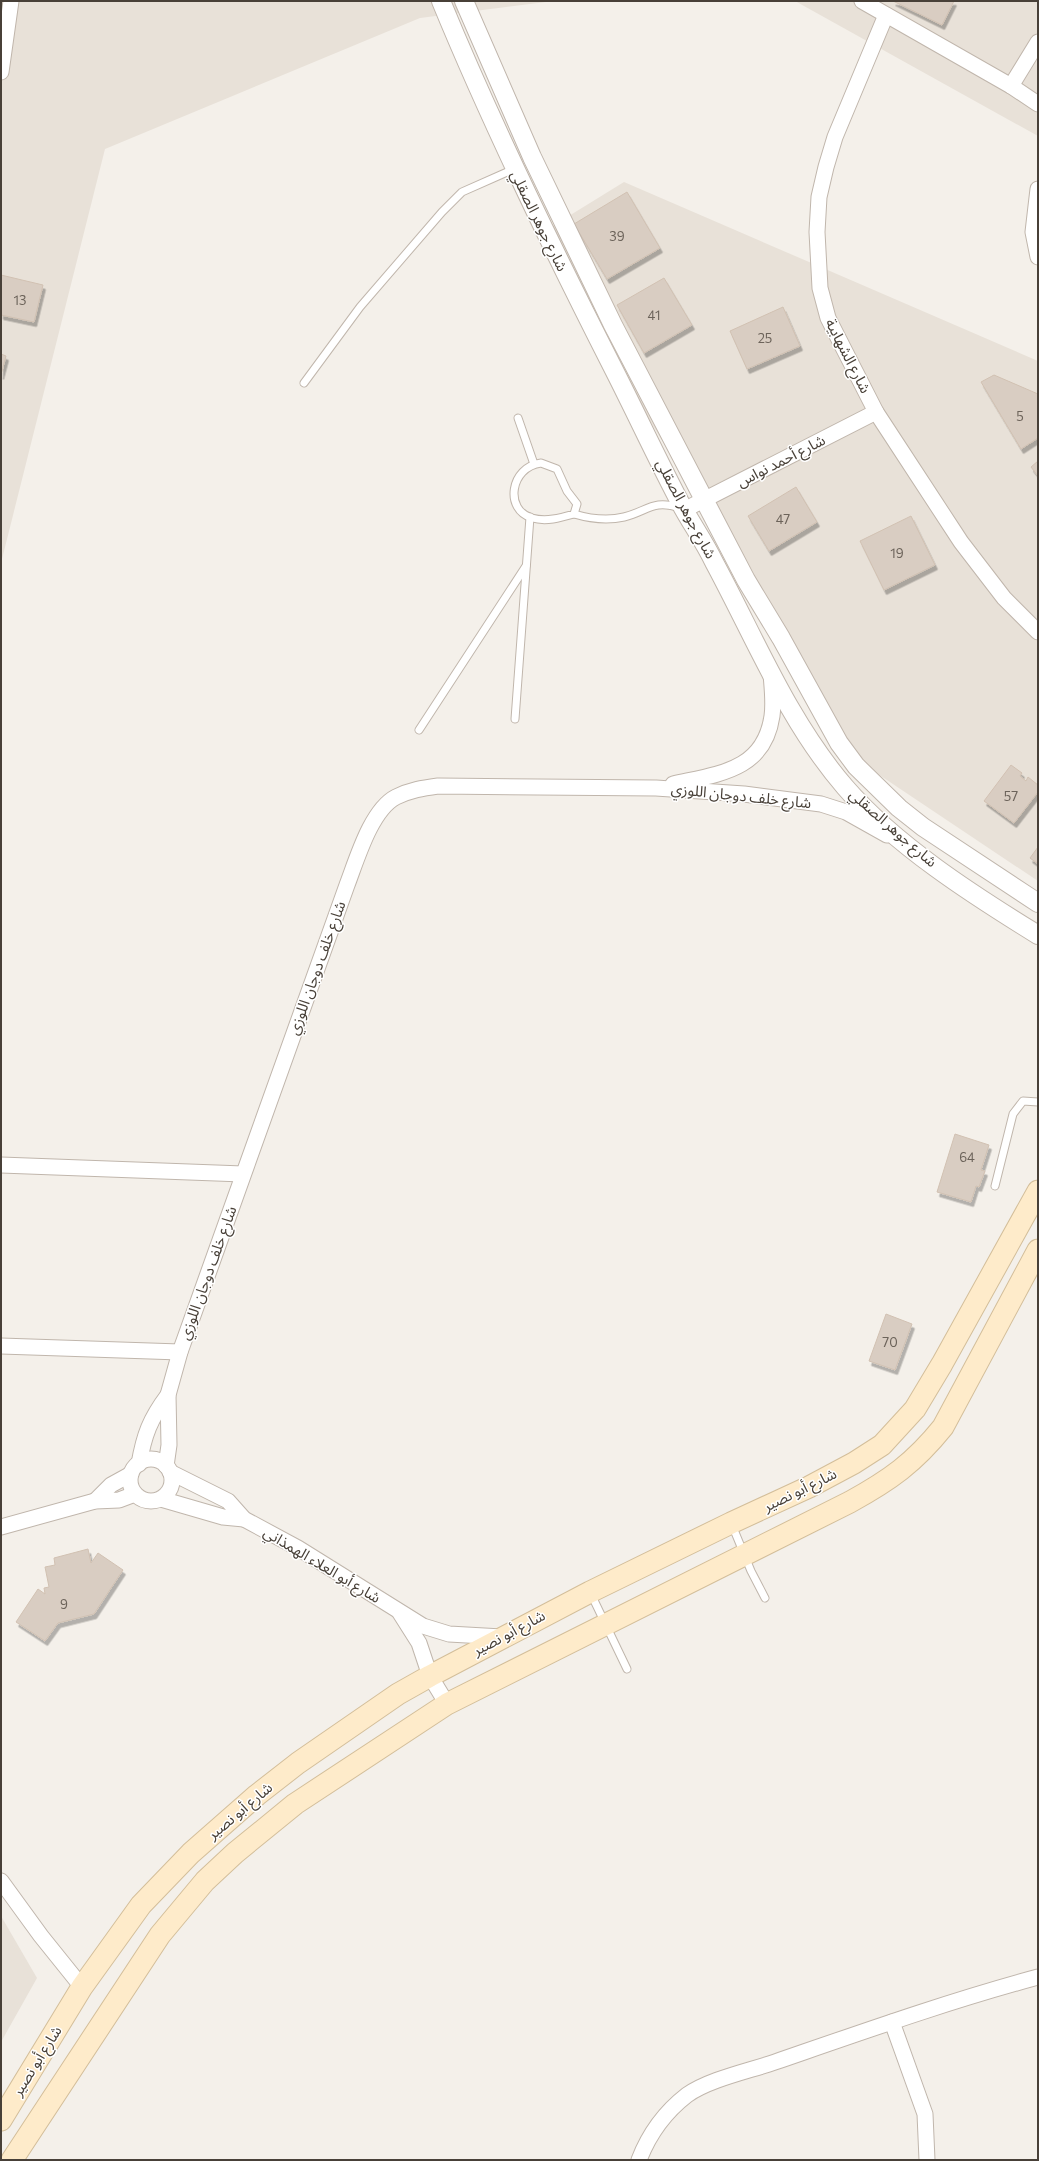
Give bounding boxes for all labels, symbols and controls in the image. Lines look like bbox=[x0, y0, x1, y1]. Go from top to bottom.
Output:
street label: شارع جوهر الصقلي bbox=[504, 167, 572, 276]
house number: 39 bbox=[609, 228, 625, 244]
house number: 13 bbox=[14, 292, 26, 308]
house number: 41 bbox=[648, 307, 660, 323]
street label: شارع الشهابية bbox=[819, 315, 875, 398]
house number: 25 bbox=[758, 330, 772, 346]
house number: 5 bbox=[1016, 408, 1024, 424]
street label: شارع أحمد نواس bbox=[733, 430, 830, 494]
street label: شارع جوهر الصقلي bbox=[650, 456, 721, 563]
house number: 47 bbox=[776, 511, 790, 527]
house number: 19 bbox=[890, 545, 904, 561]
street label: شارع خلف دوجان اللوزي bbox=[670, 779, 812, 815]
street label: شارع جوهر الصقلي bbox=[844, 784, 941, 873]
house number: 57 bbox=[1004, 788, 1018, 804]
street label: شارع خلف دوجان اللوزي bbox=[283, 898, 352, 1038]
house number: 64 bbox=[959, 1149, 975, 1165]
street label: شارع خلف دوجان اللوزي bbox=[174, 1203, 243, 1343]
house number: 70 bbox=[882, 1334, 898, 1350]
street label: شارع أبو نصير bbox=[759, 1464, 841, 1519]
street label: شارع أبو العلاء الهمذاني bbox=[259, 1522, 384, 1610]
house number: 9 bbox=[60, 1596, 68, 1612]
street label: شارع أبو نصير bbox=[468, 1605, 550, 1663]
street label: شارع أبو نصير bbox=[202, 1778, 278, 1846]
street label: شارع أبو نصير bbox=[7, 2022, 68, 2102]

